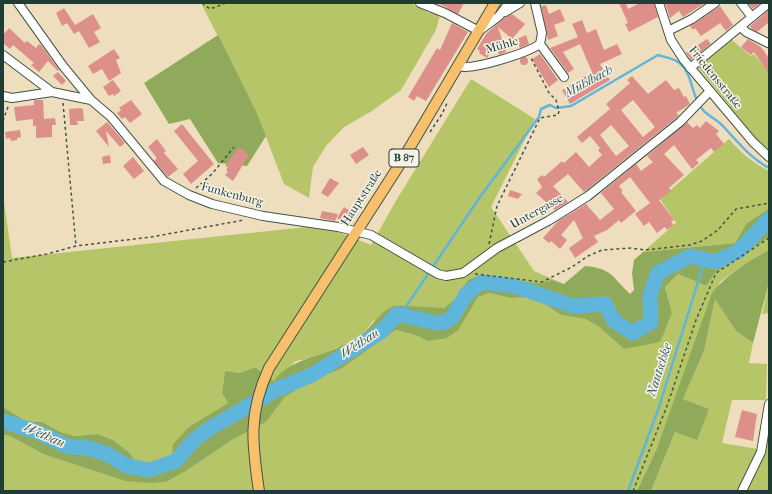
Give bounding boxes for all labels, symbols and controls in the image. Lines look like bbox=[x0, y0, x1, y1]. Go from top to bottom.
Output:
street label: Mühle bbox=[484, 34, 520, 58]
street label: Friedensstraße bbox=[685, 44, 745, 112]
water label: Mühlbach bbox=[562, 62, 616, 102]
road number: B 87 bbox=[389, 149, 419, 167]
street label: Hauptstraße bbox=[338, 167, 386, 229]
street label: Funkenburg bbox=[199, 180, 265, 210]
street label: Untergasse bbox=[508, 192, 566, 232]
water label: Wethau bbox=[338, 326, 382, 362]
water label: Nautschke bbox=[644, 342, 676, 398]
water label: Wethau bbox=[21, 420, 67, 452]

